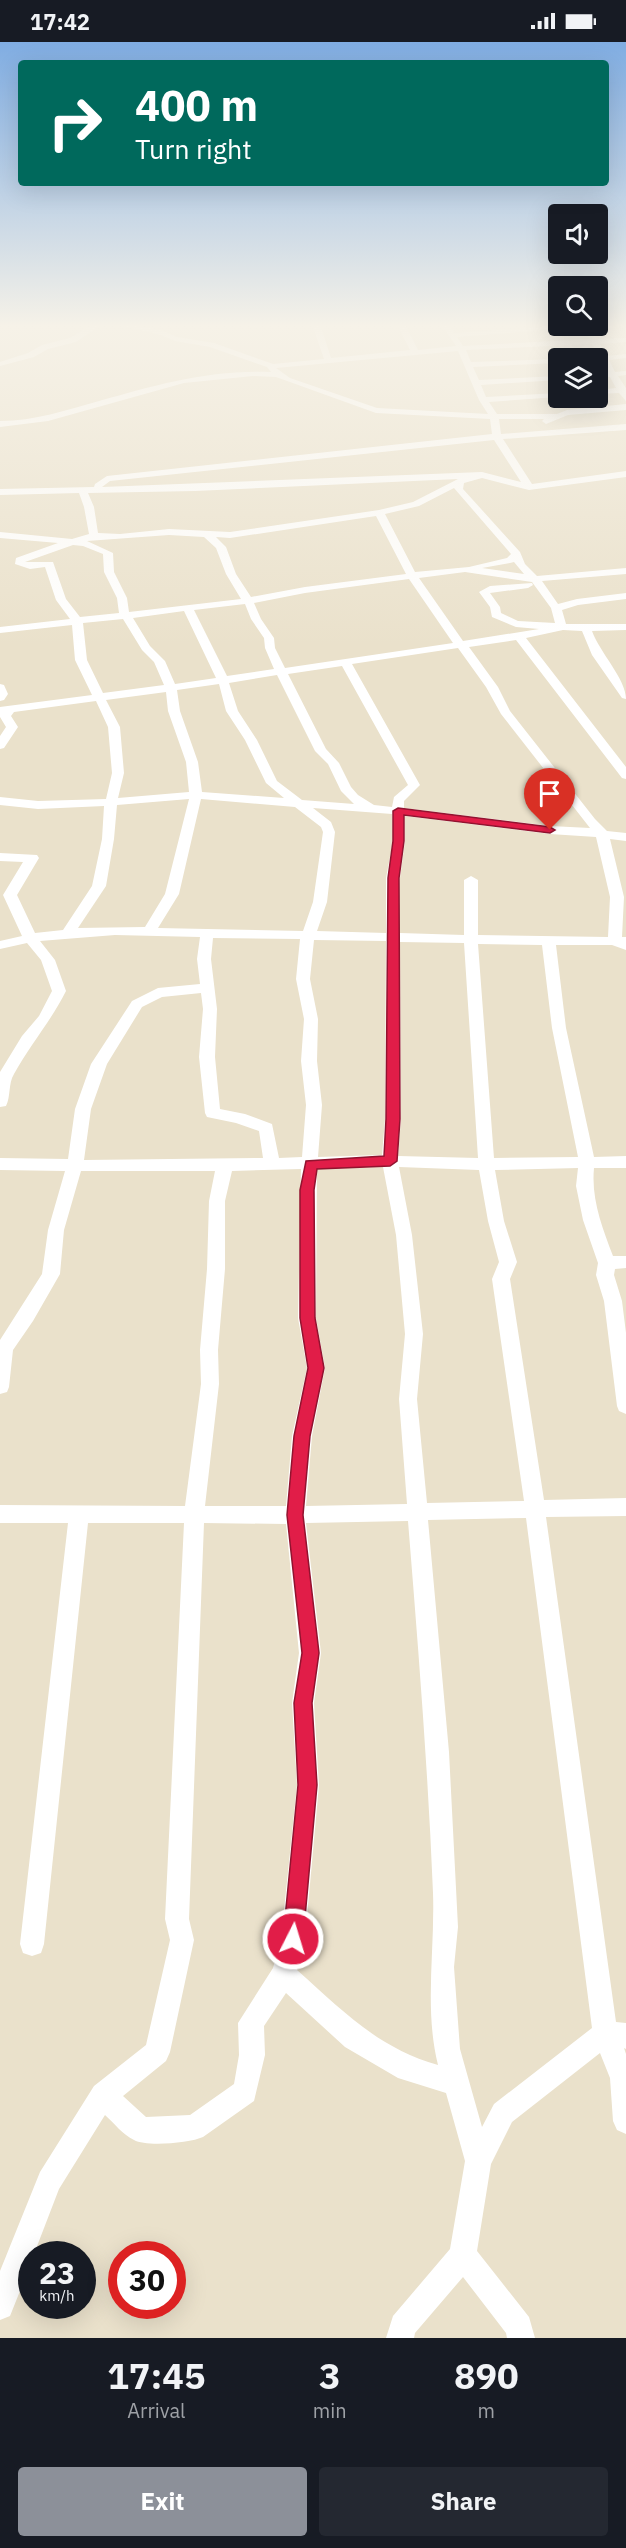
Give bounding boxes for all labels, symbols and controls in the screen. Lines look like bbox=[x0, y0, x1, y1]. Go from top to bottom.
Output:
text: 17:42 bbox=[30, 7, 90, 36]
text: 400 m bbox=[135, 78, 258, 133]
icon: right bbox=[36, 84, 114, 162]
text: Turn right bbox=[135, 131, 252, 166]
map controls bbox=[548, 204, 608, 408]
button: sound bbox=[548, 204, 608, 264]
button: search bbox=[548, 276, 608, 336]
button: layers bbox=[548, 348, 608, 408]
pin bbox=[524, 768, 575, 830]
icon: arrive bbox=[533, 777, 566, 810]
position arrow bbox=[261, 1907, 325, 1971]
speed limit sign: 30 bbox=[108, 2241, 186, 2319]
text: 23 bbox=[39, 2253, 75, 2292]
text: km/h bbox=[39, 2286, 75, 2305]
text: 17:45 bbox=[107, 2352, 206, 2399]
text: 3 bbox=[319, 2352, 341, 2399]
text: 890 bbox=[454, 2352, 519, 2399]
text: Arrival bbox=[127, 2397, 186, 2424]
text: min bbox=[313, 2397, 347, 2424]
text: m bbox=[478, 2397, 495, 2424]
button: Exit bbox=[18, 2467, 307, 2536]
button: Share bbox=[319, 2467, 608, 2536]

